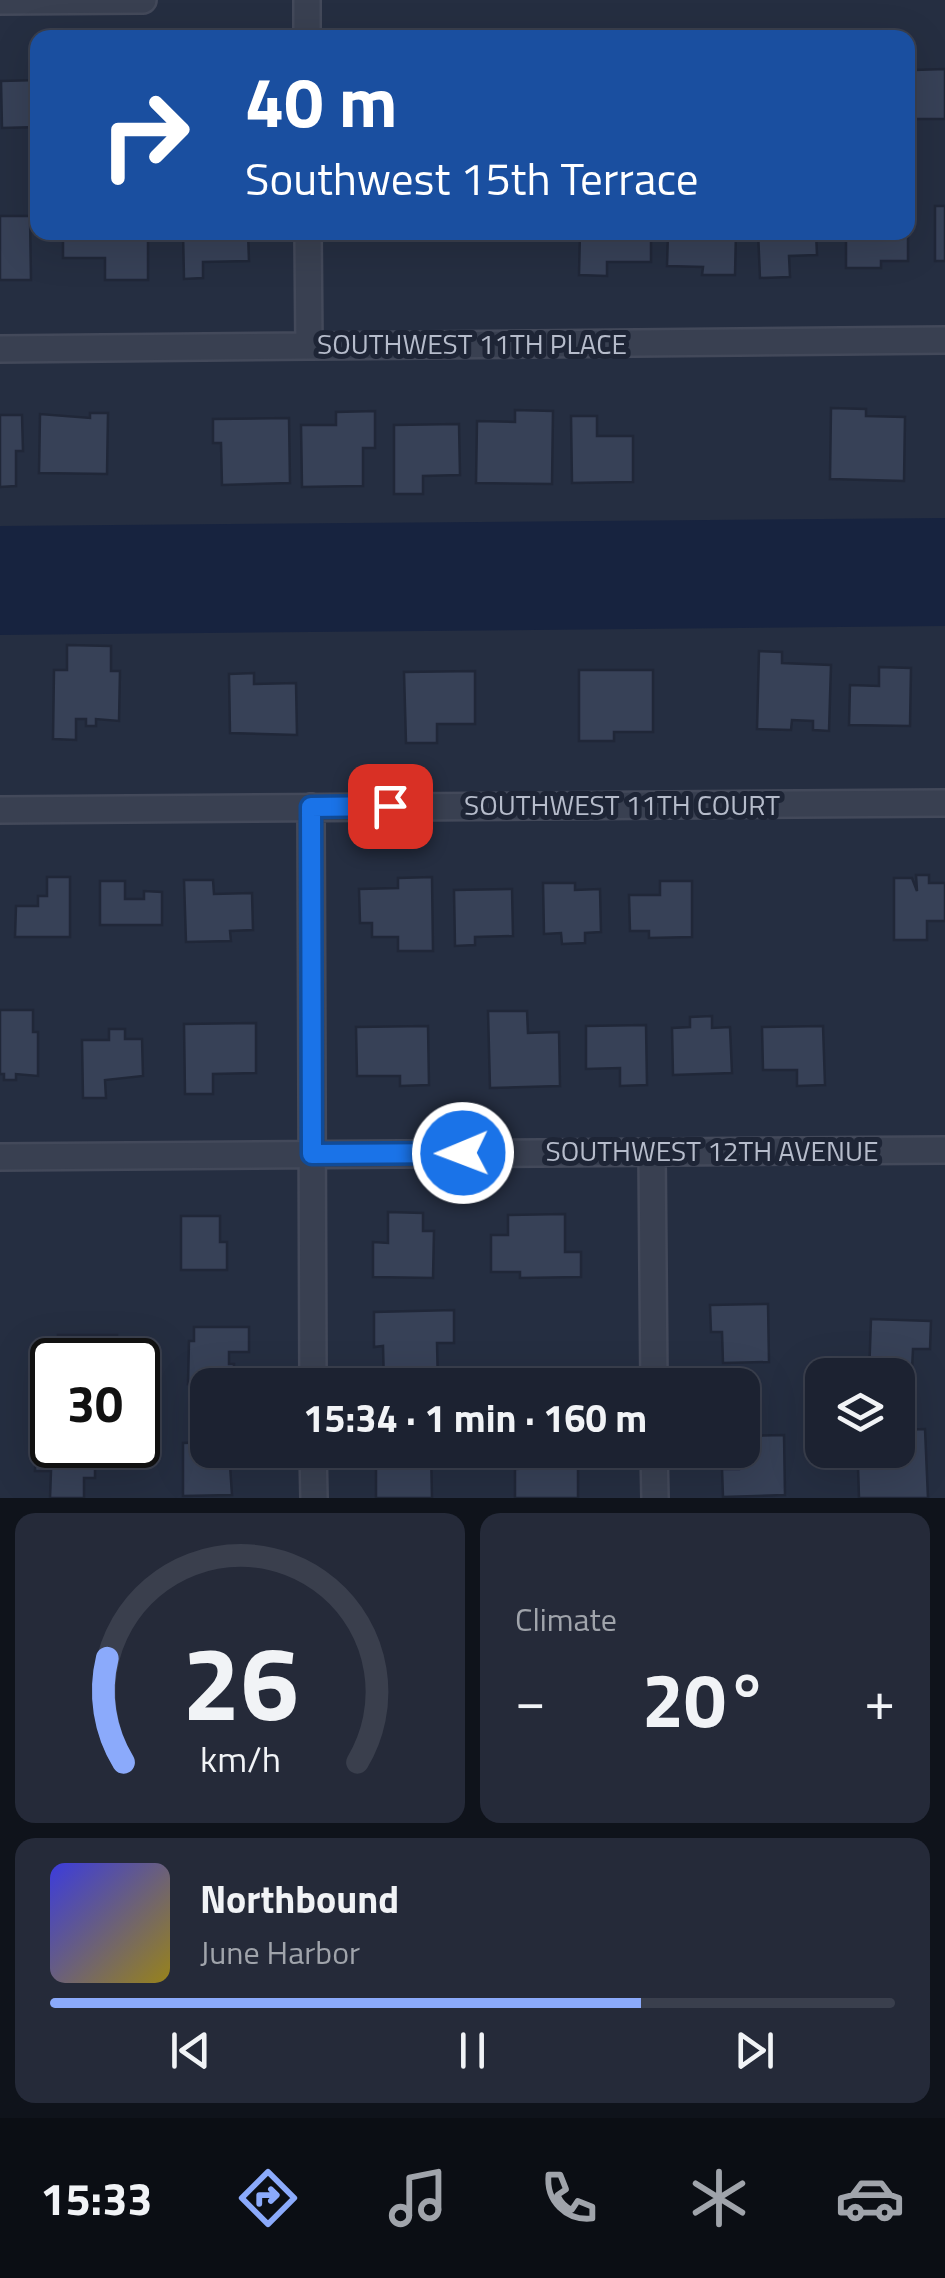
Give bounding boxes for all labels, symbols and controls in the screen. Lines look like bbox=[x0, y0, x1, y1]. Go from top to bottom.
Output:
text: 40 m bbox=[245, 48, 398, 154]
icon: right bbox=[80, 70, 210, 200]
text: Southwest 15th Terrace bbox=[245, 144, 699, 212]
street label: SOUTHWEST 11TH PLACE bbox=[317, 322, 627, 365]
pin bbox=[348, 764, 433, 849]
icon: arrive bbox=[363, 779, 418, 834]
street label: SOUTHWEST 11TH COURT bbox=[464, 783, 780, 826]
position arrow bbox=[411, 1101, 515, 1205]
street label: SOUTHWEST 12TH AVENUE bbox=[546, 1129, 878, 1172]
speed limit sign: 30 bbox=[30, 1338, 160, 1468]
map controls bbox=[805, 1358, 915, 1468]
button: layers bbox=[805, 1358, 915, 1468]
text: 15:34 · 1 min · 160 m bbox=[303, 1389, 647, 1447]
text: Climate bbox=[515, 1595, 617, 1643]
text: 26 bbox=[182, 1602, 298, 1760]
text: 20° bbox=[642, 1642, 768, 1756]
text: − bbox=[515, 1658, 546, 1741]
text: + bbox=[864, 1658, 895, 1741]
text: km/h bbox=[200, 1731, 280, 1786]
text: Northbound bbox=[200, 1870, 399, 1928]
text: June Harbor bbox=[200, 1928, 360, 1976]
icon: previous bbox=[163, 2023, 218, 2078]
icon: pause bbox=[445, 2023, 500, 2078]
icon: next bbox=[727, 2023, 782, 2078]
icon: directions bbox=[233, 2163, 303, 2233]
icon: music bbox=[383, 2163, 453, 2233]
icon: phone bbox=[534, 2163, 604, 2233]
icon: climate bbox=[684, 2163, 754, 2233]
icon: car bbox=[835, 2163, 905, 2233]
text: 15:33 bbox=[40, 2164, 153, 2232]

